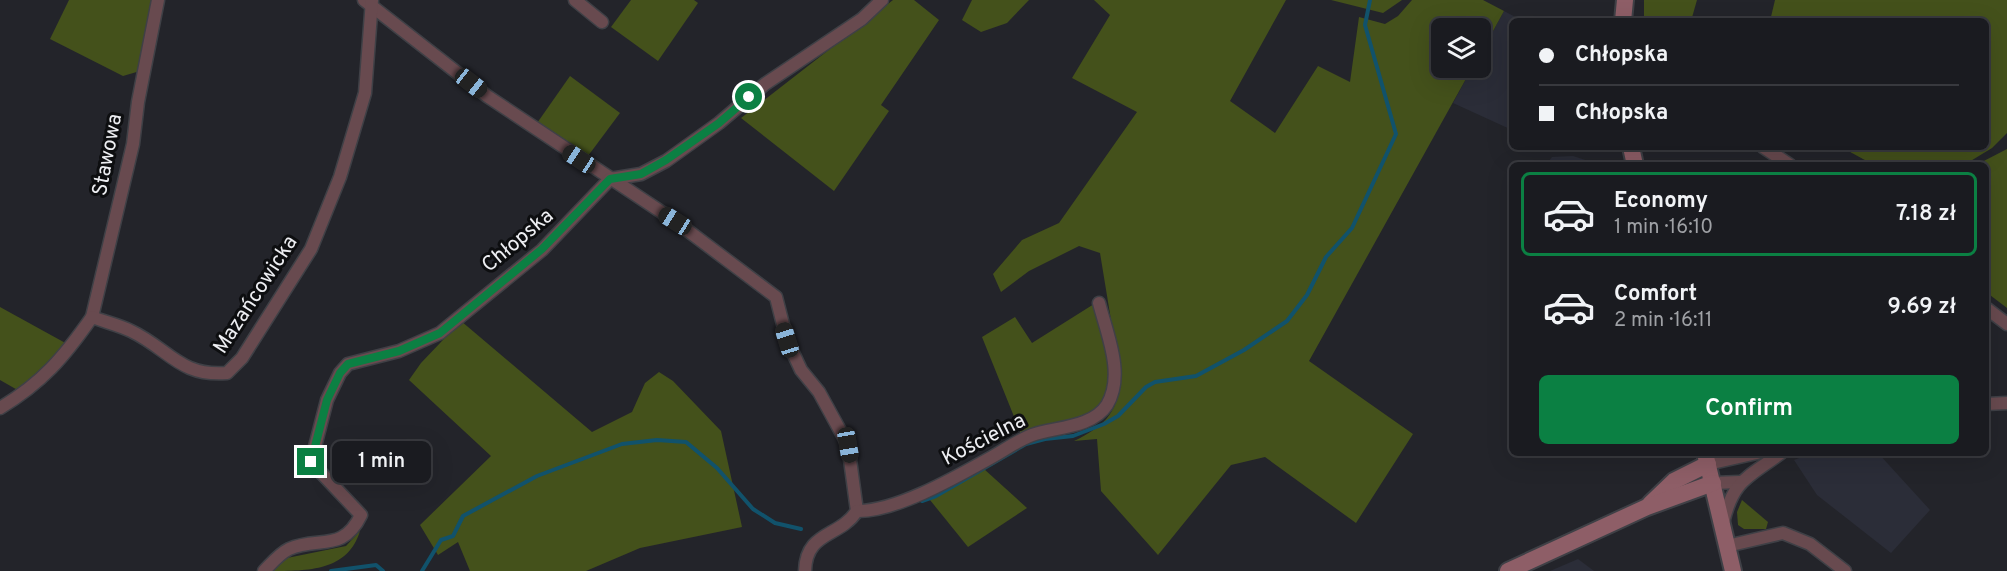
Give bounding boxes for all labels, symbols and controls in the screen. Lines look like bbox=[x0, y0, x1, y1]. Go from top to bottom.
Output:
map controls bbox=[1431, 18, 1491, 78]
button: layers bbox=[1431, 18, 1491, 78]
text: Chłopska bbox=[1575, 42, 1668, 69]
car bbox=[451, 65, 491, 101]
route start bbox=[735, 83, 762, 110]
text: Chłopska bbox=[1575, 100, 1668, 127]
street label: Stawowa bbox=[87, 112, 129, 198]
car bbox=[559, 142, 599, 176]
icon: car bbox=[1542, 187, 1596, 241]
text: Economy bbox=[1614, 188, 1708, 215]
text: 7.18 zł bbox=[1896, 201, 1956, 228]
street label: Chłopska bbox=[476, 203, 560, 279]
car bbox=[655, 204, 695, 238]
text: 1 min · 16:10 bbox=[1614, 215, 1713, 241]
street label: Mazańcowicka bbox=[208, 231, 304, 359]
icon: car bbox=[1542, 280, 1596, 334]
text: Comfort bbox=[1614, 281, 1697, 308]
text: 9.69 zł bbox=[1888, 294, 1956, 321]
text: 2 min · 16:11 bbox=[1614, 308, 1712, 334]
car bbox=[773, 320, 801, 360]
button: Confirm bbox=[1539, 375, 1959, 444]
street label: Kościelna bbox=[938, 407, 1030, 473]
car bbox=[836, 426, 860, 464]
callout: 1 min bbox=[332, 441, 431, 483]
route end bbox=[297, 448, 324, 475]
text: 1 min bbox=[358, 449, 405, 475]

